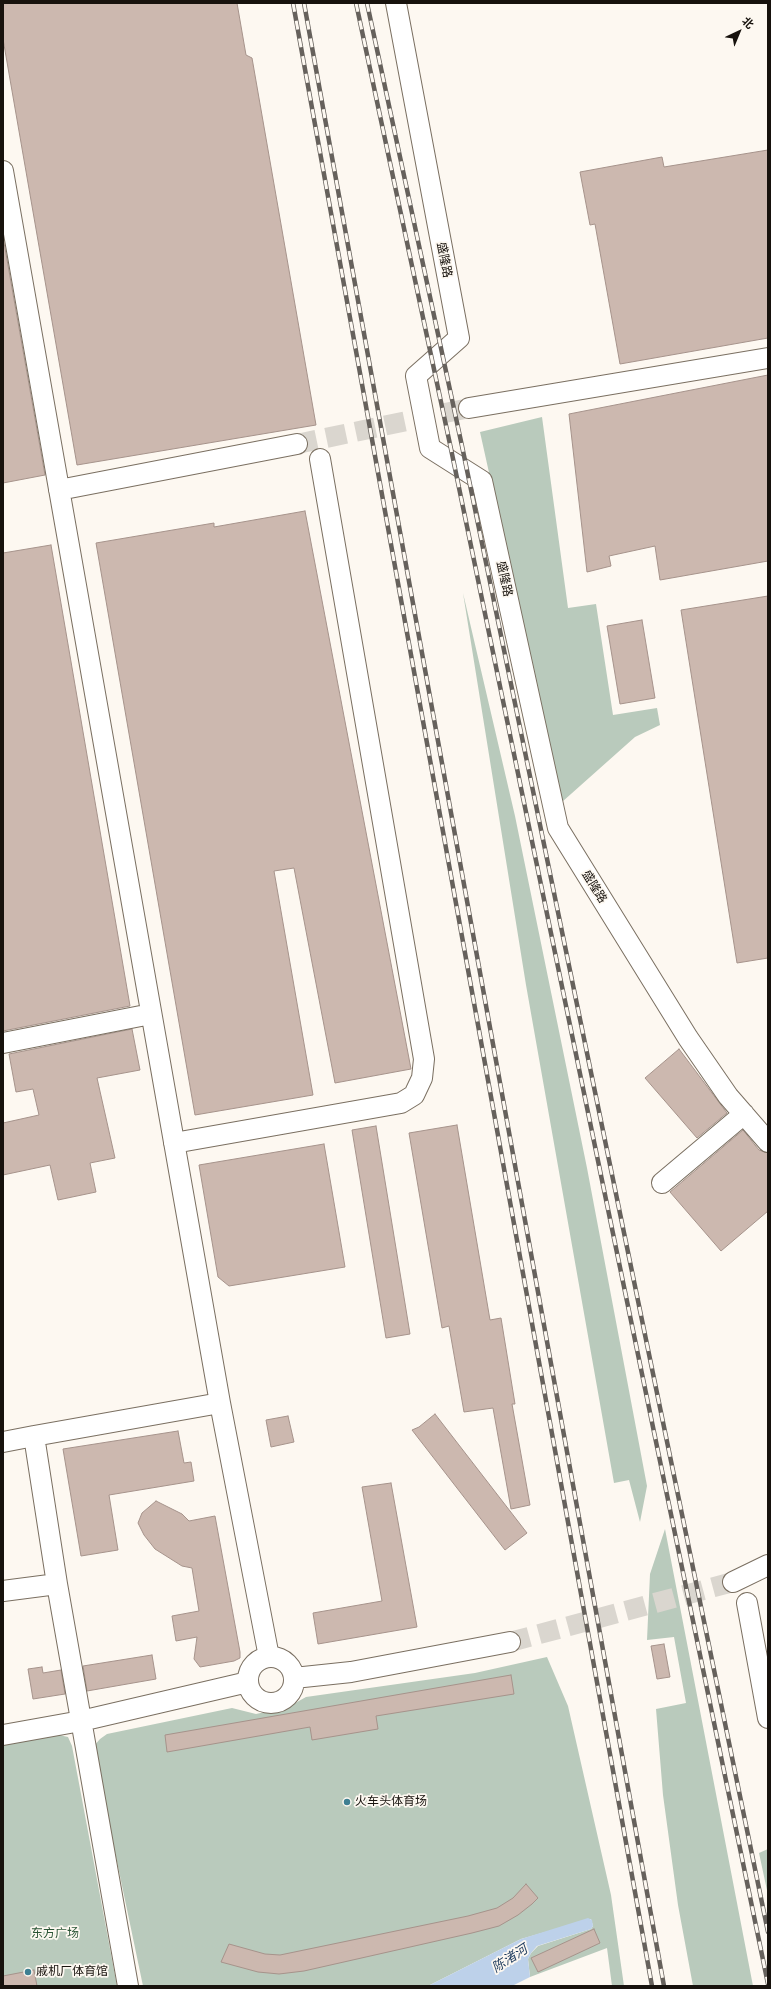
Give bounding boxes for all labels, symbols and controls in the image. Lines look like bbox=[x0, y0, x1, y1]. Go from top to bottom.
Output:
north arrow bbox=[719, 12, 759, 52]
text: 北 bbox=[739, 15, 756, 32]
street label: 盛隆路 bbox=[433, 241, 455, 279]
street label: 盛隆路 bbox=[493, 560, 515, 598]
street label: 盛隆路 bbox=[578, 868, 610, 906]
place label: 火车头体育场 bbox=[355, 1795, 427, 1809]
marker: 火车头体育场 bbox=[342, 1797, 352, 1807]
park label: 东方广场 bbox=[31, 1927, 79, 1941]
water label: 陈渚河 bbox=[489, 1942, 531, 1976]
place label: 戚机厂体育馆 bbox=[36, 1965, 108, 1979]
marker: 戚机厂体育馆 bbox=[23, 1967, 33, 1977]

